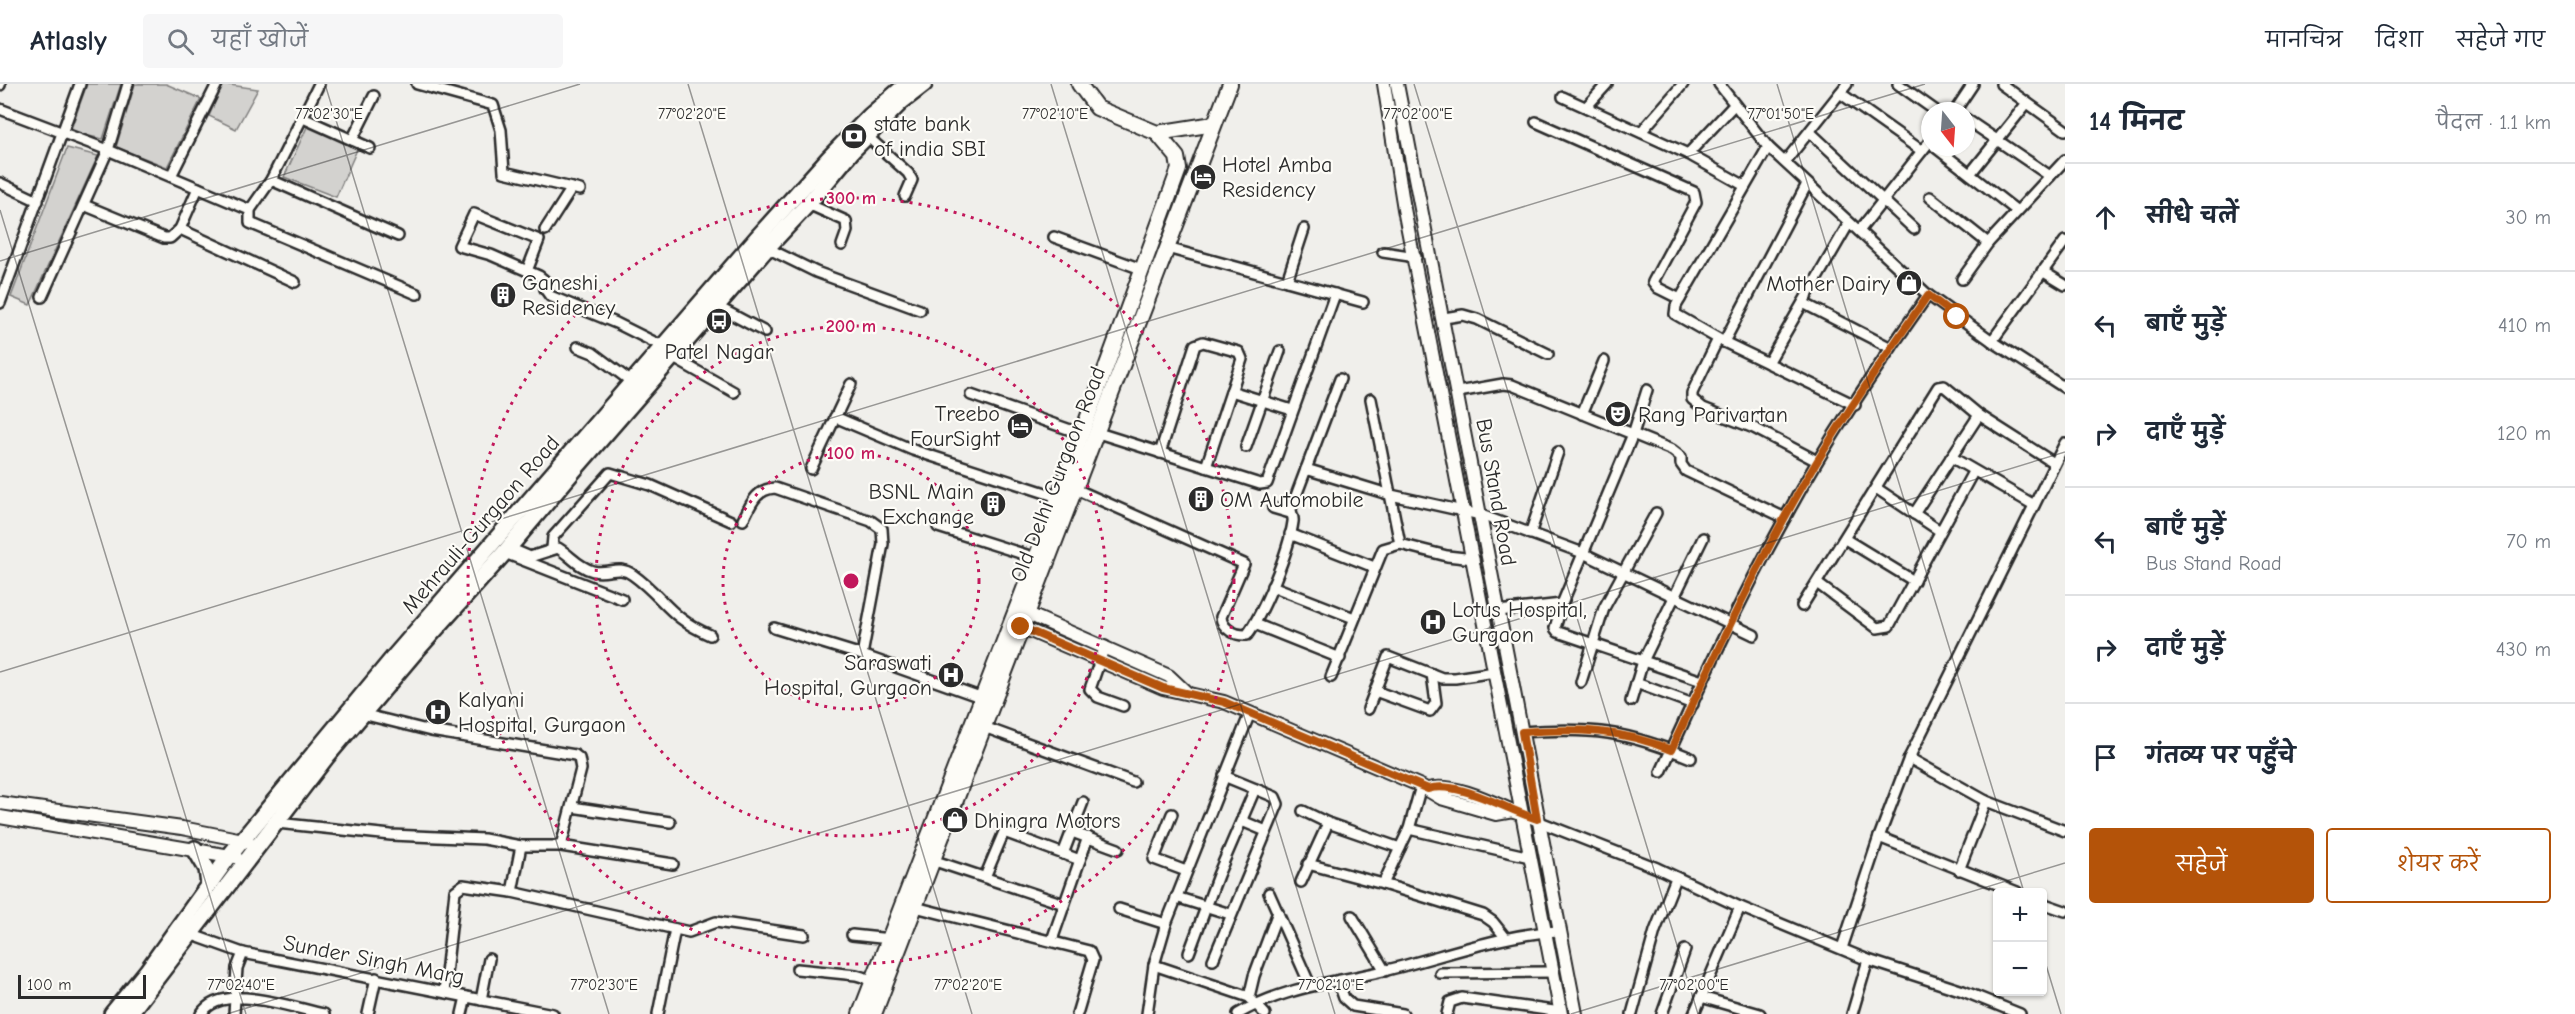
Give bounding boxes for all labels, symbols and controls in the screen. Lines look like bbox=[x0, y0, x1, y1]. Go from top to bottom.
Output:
search box bbox=[143, 14, 563, 68]
text: Atlasly bbox=[30, 25, 107, 57]
icon: search bbox=[164, 25, 197, 58]
text: यहाँ खोजें bbox=[212, 27, 308, 53]
text: मानचित्र bbox=[2265, 28, 2343, 52]
text: दिशा bbox=[2376, 28, 2423, 52]
text: सहेजे गए bbox=[2456, 28, 2545, 52]
north arrow bbox=[1921, 102, 1975, 156]
text: 77°02'30"E bbox=[295, 105, 363, 123]
text: 77°02'20"E bbox=[658, 105, 726, 123]
text: 77°02'10"E bbox=[1022, 105, 1088, 123]
text: 77°02'00"E bbox=[1383, 105, 1453, 123]
text: 77°01'50"E bbox=[1748, 105, 1814, 123]
text: 14 मिनट bbox=[2089, 107, 2184, 137]
place label: state bank of india SBI bbox=[874, 111, 986, 162]
text: पैदल · 1.1 km bbox=[2436, 111, 2551, 134]
bank icon: state bank of india SBI bbox=[839, 121, 869, 151]
place label: Hotel Amba Residency bbox=[1222, 152, 1332, 203]
hotel icon: Hotel Amba Residency bbox=[1188, 162, 1218, 192]
text: 300 m bbox=[826, 188, 876, 209]
icon: ahead bbox=[2089, 201, 2122, 234]
text: सीधे चलें bbox=[2146, 203, 2238, 229]
text: 30 m bbox=[2505, 206, 2551, 229]
shop icon: Mother Dairy bbox=[1894, 268, 1924, 298]
place label: Ganeshi Residency bbox=[522, 270, 615, 321]
place label: Mother Dairy bbox=[1766, 271, 1890, 297]
building icon: Ganeshi Residency bbox=[488, 280, 518, 310]
route start bbox=[1943, 303, 1969, 329]
bus stop icon: Patel Nagar bbox=[704, 306, 734, 336]
icon: left bbox=[2089, 309, 2122, 342]
text: बाएँ मुड़ें bbox=[2146, 311, 2225, 337]
text: 410 m bbox=[2498, 314, 2551, 337]
text: 200 m bbox=[826, 316, 876, 337]
place label: Patel Nagar bbox=[664, 339, 774, 365]
street label: Old Delhi Gurgaon Road bbox=[1005, 363, 1111, 586]
theatre icon: Rang Parivartan bbox=[1603, 399, 1633, 429]
place label: Treebo FourSight bbox=[910, 401, 1001, 452]
place label: Rang Parivartan bbox=[1638, 402, 1788, 428]
hotel icon: Treebo FourSight bbox=[1005, 411, 1035, 441]
street label: Bus Stand Road bbox=[1470, 416, 1522, 568]
icon: right bbox=[2089, 417, 2122, 450]
text: दाएँ मुड़ें bbox=[2146, 419, 2225, 445]
text: 120 m bbox=[2497, 422, 2551, 445]
street label: Mehrauli-Gurgaon Road bbox=[396, 430, 565, 619]
text: 100 m bbox=[827, 443, 875, 464]
place label: BSNL Main Exchange bbox=[868, 479, 974, 530]
building icon: OM Automobile bbox=[1186, 484, 1216, 514]
place label: OM Automobile bbox=[1220, 487, 1364, 513]
building icon: BSNL Main Exchange bbox=[978, 489, 1008, 519]
text: बाएँ मुड़ें bbox=[2146, 515, 2225, 541]
icon: left bbox=[2089, 525, 2122, 558]
text: 70 m bbox=[2506, 530, 2551, 553]
text: Bus Stand Road bbox=[2146, 552, 2282, 575]
centre of rings bbox=[841, 571, 861, 591]
place label: Lotus Hospital, Gurgaon bbox=[1452, 597, 1587, 648]
hospital icon: Lotus Hospital, Gurgaon bbox=[1418, 607, 1448, 637]
route end bbox=[1007, 613, 1033, 639]
icon: right bbox=[2089, 633, 2122, 666]
text: दाएँ मुड़ें bbox=[2146, 635, 2225, 661]
text: 430 m bbox=[2496, 638, 2551, 661]
place label: Saraswati Hospital, Gurgaon bbox=[764, 650, 932, 701]
hospital icon: Saraswati Hospital, Gurgaon bbox=[936, 660, 966, 690]
place label: Kalyani Hospital, Gurgaon bbox=[458, 687, 626, 738]
hospital icon: Kalyani Hospital, Gurgaon bbox=[423, 697, 453, 727]
icon: arrive bbox=[2089, 741, 2122, 774]
text: गंतव्य पर पहुँचे bbox=[2146, 743, 2295, 769]
shop icon: Dhingra Motors bbox=[940, 805, 970, 835]
place label: Dhingra Motors bbox=[974, 808, 1121, 834]
button: सहेजें bbox=[2089, 828, 2314, 903]
button: शेयर करें bbox=[2326, 828, 2551, 903]
map controls bbox=[1993, 888, 2047, 996]
button: + bbox=[1993, 888, 2047, 942]
street label: Sunder Singh Marg bbox=[281, 930, 467, 990]
button: − bbox=[1993, 942, 2047, 996]
scale bar bbox=[18, 972, 146, 1000]
text: 100 m bbox=[27, 976, 71, 994]
text: 77°02'40"E bbox=[207, 976, 275, 994]
text: 77°02'30"E bbox=[570, 976, 638, 994]
text: 77°02'20"E bbox=[934, 976, 1002, 994]
text: 77°02'10"E bbox=[1298, 976, 1364, 994]
text: 77°02'00"E bbox=[1659, 976, 1729, 994]

